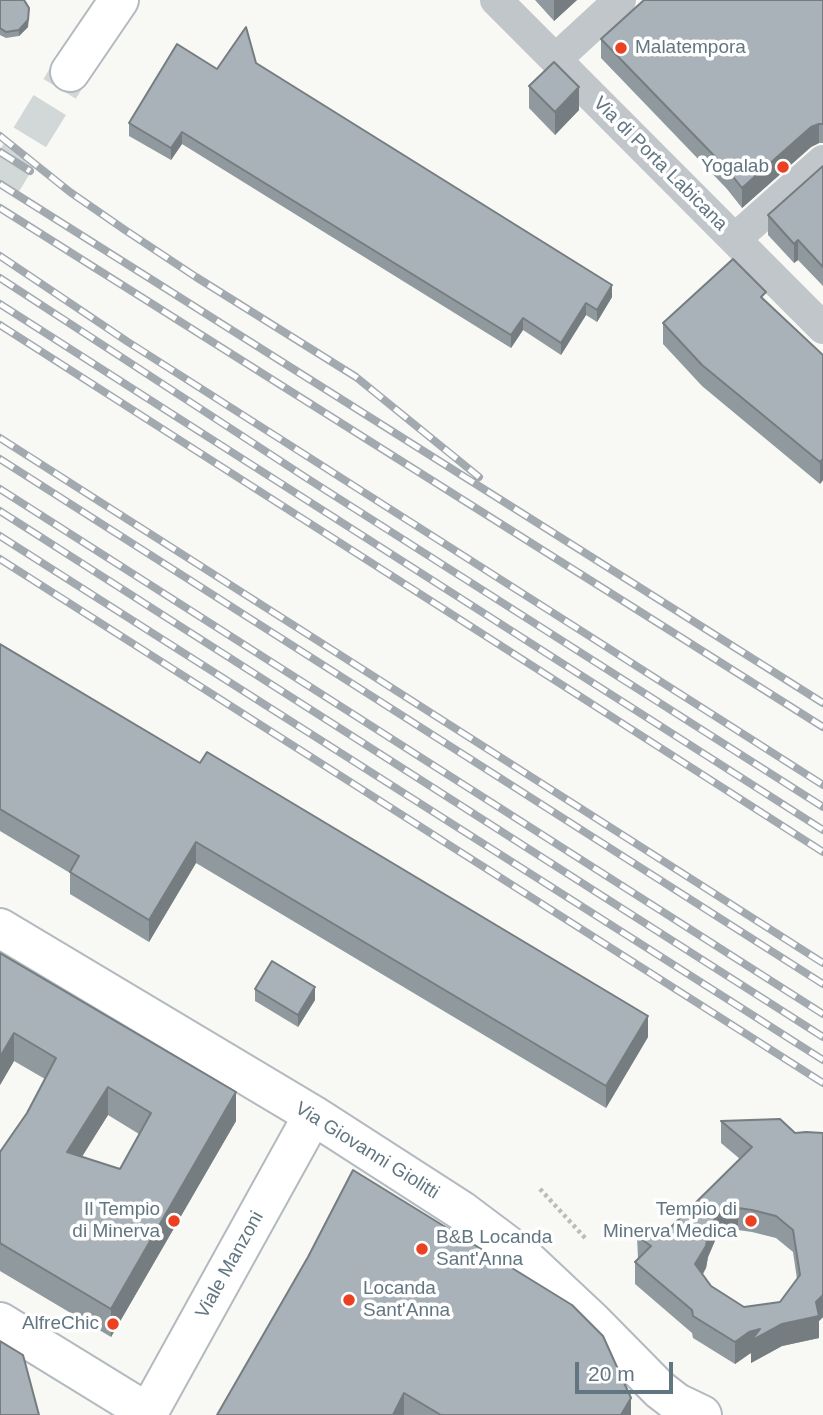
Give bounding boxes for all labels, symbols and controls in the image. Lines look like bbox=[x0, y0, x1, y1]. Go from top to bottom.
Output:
place label: Malatempora bbox=[635, 37, 746, 59]
marker: Malatempora bbox=[613, 40, 629, 56]
street label: Via di Porta Labicana bbox=[588, 92, 732, 236]
place label: Yogalab bbox=[701, 156, 769, 178]
marker: Yogalab bbox=[775, 159, 791, 175]
street label: Via Giovanni Giolitti bbox=[291, 1097, 443, 1205]
place label: Il Tempio di Minerva bbox=[72, 1199, 160, 1243]
place label: Tempio di Minerva Medica bbox=[603, 1199, 737, 1243]
street label: Viale Manzoni bbox=[191, 1207, 269, 1323]
marker: Il Tempio di Minerva bbox=[166, 1213, 182, 1229]
marker: Tempio di Minerva Medica bbox=[743, 1213, 759, 1229]
place label: B&B Locanda Sant'Anna bbox=[436, 1227, 552, 1271]
marker: B&B Locanda Sant'Anna bbox=[414, 1241, 430, 1257]
place label: Locanda Sant'Anna bbox=[363, 1278, 450, 1322]
marker: Locanda Sant'Anna bbox=[341, 1292, 357, 1308]
place label: AlfreChic bbox=[22, 1313, 99, 1335]
marker: AlfreChic bbox=[105, 1316, 121, 1332]
scale bar bbox=[578, 1348, 676, 1392]
text: 20 m bbox=[588, 1362, 635, 1385]

